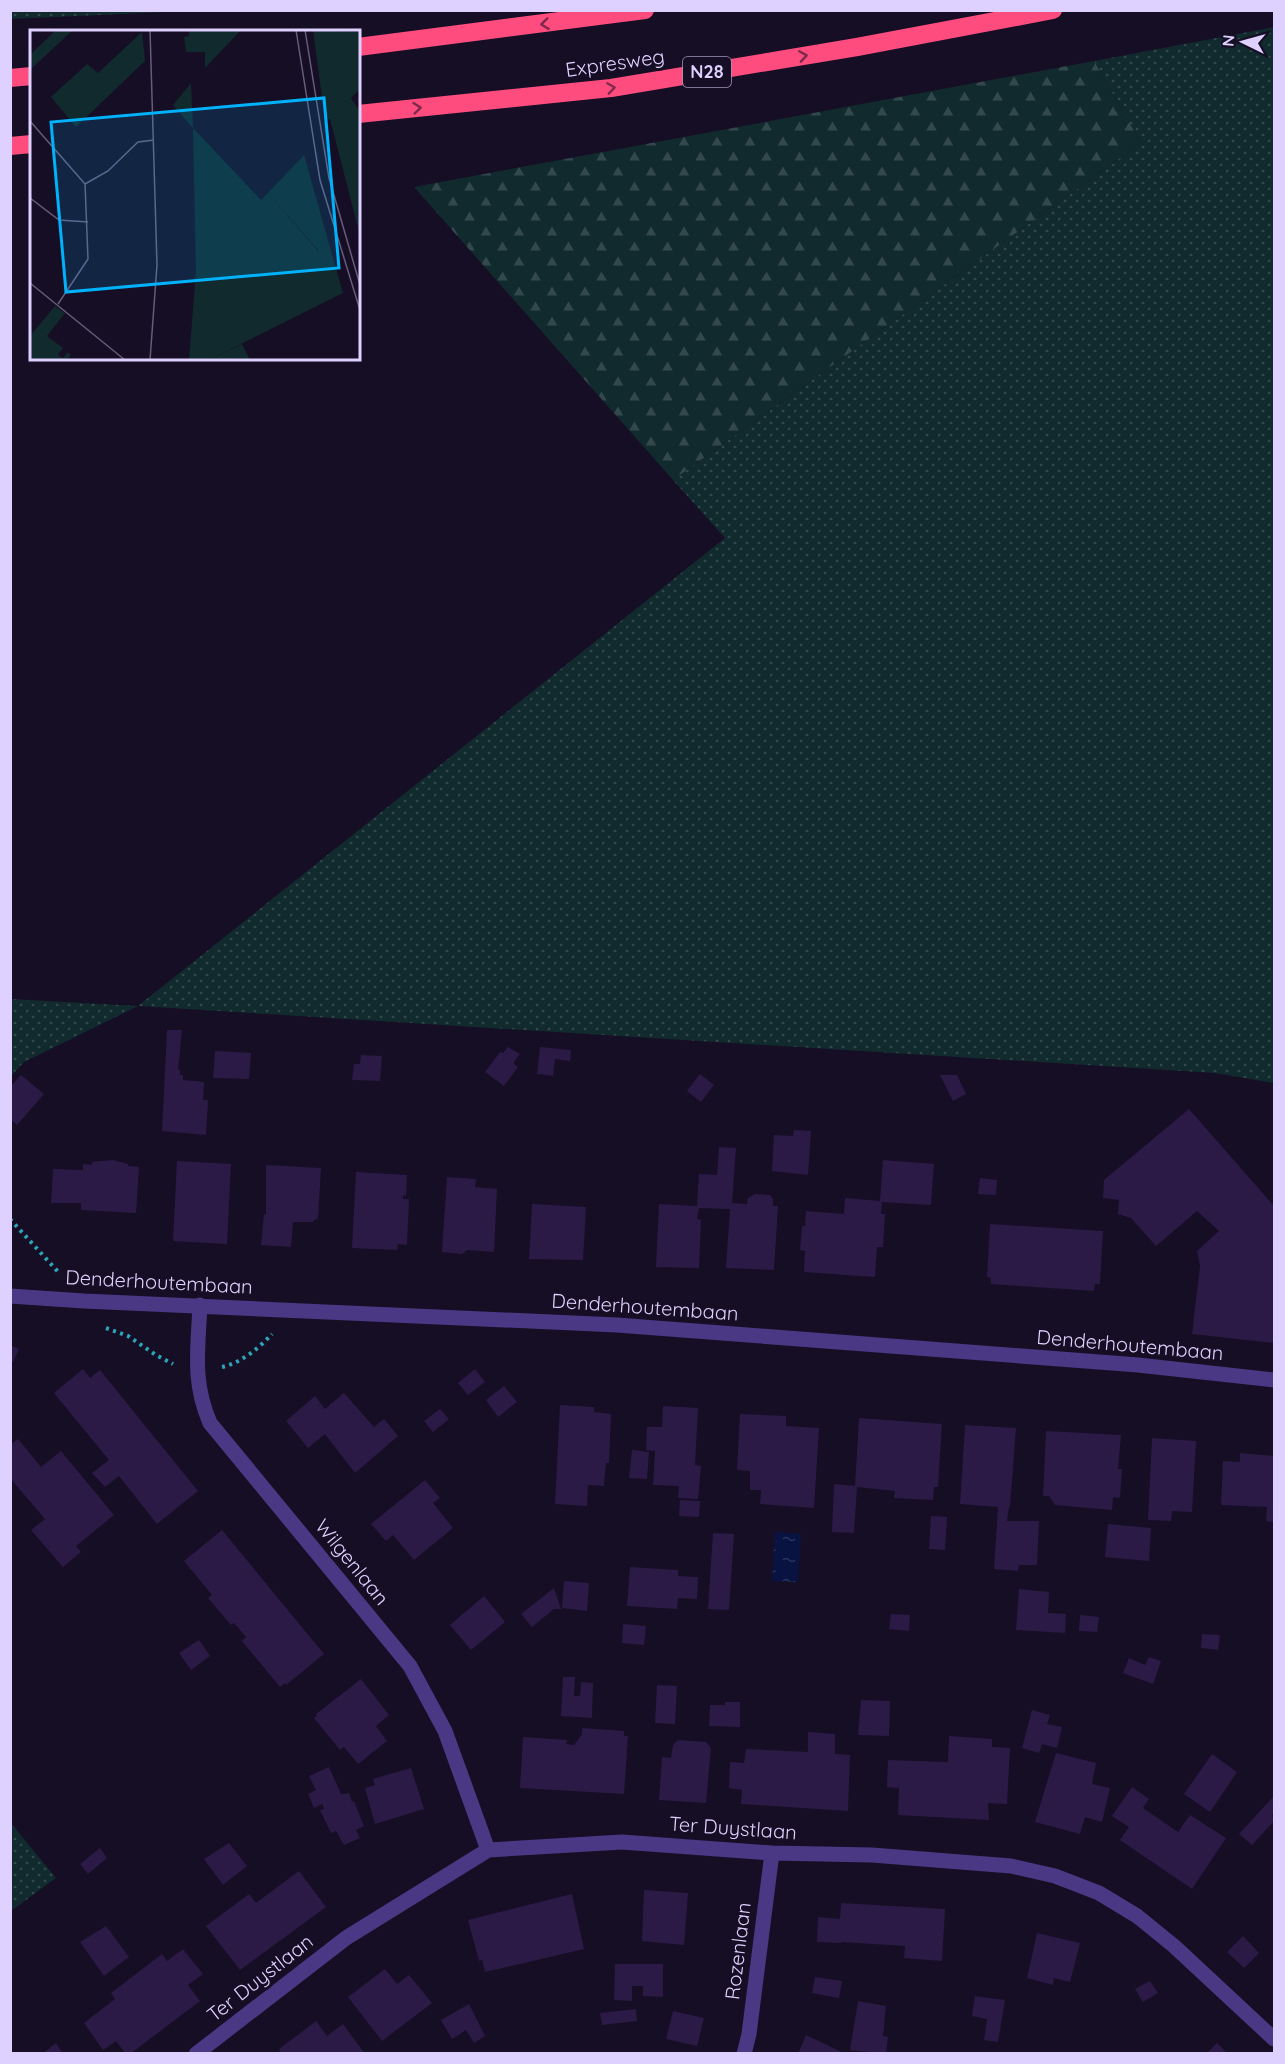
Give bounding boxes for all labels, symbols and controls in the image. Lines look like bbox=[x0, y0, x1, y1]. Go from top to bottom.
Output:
north arrow bbox=[1213, 12, 1273, 72]
one-way arrow bbox=[541, 17, 550, 30]
inset map bbox=[30, 30, 360, 360]
text: N bbox=[1218, 34, 1239, 47]
street label: Expresweg bbox=[564, 43, 666, 82]
one-way arrow bbox=[798, 51, 808, 63]
road number: N28 bbox=[683, 57, 731, 87]
one-way arrow bbox=[606, 82, 615, 94]
one-way arrow bbox=[412, 102, 421, 115]
street label: Denderhoutembaan bbox=[65, 1264, 253, 1299]
street label: Denderhoutembaan bbox=[551, 1287, 740, 1326]
street label: Denderhoutembaan bbox=[1035, 1324, 1225, 1365]
street label: Wilgenlaan bbox=[310, 1514, 395, 1610]
street label: Ter Duystlaan bbox=[668, 1811, 798, 1844]
street label: Rozenlaan bbox=[719, 1901, 756, 2001]
street label: Ter Duystlaan bbox=[202, 1928, 318, 2027]

